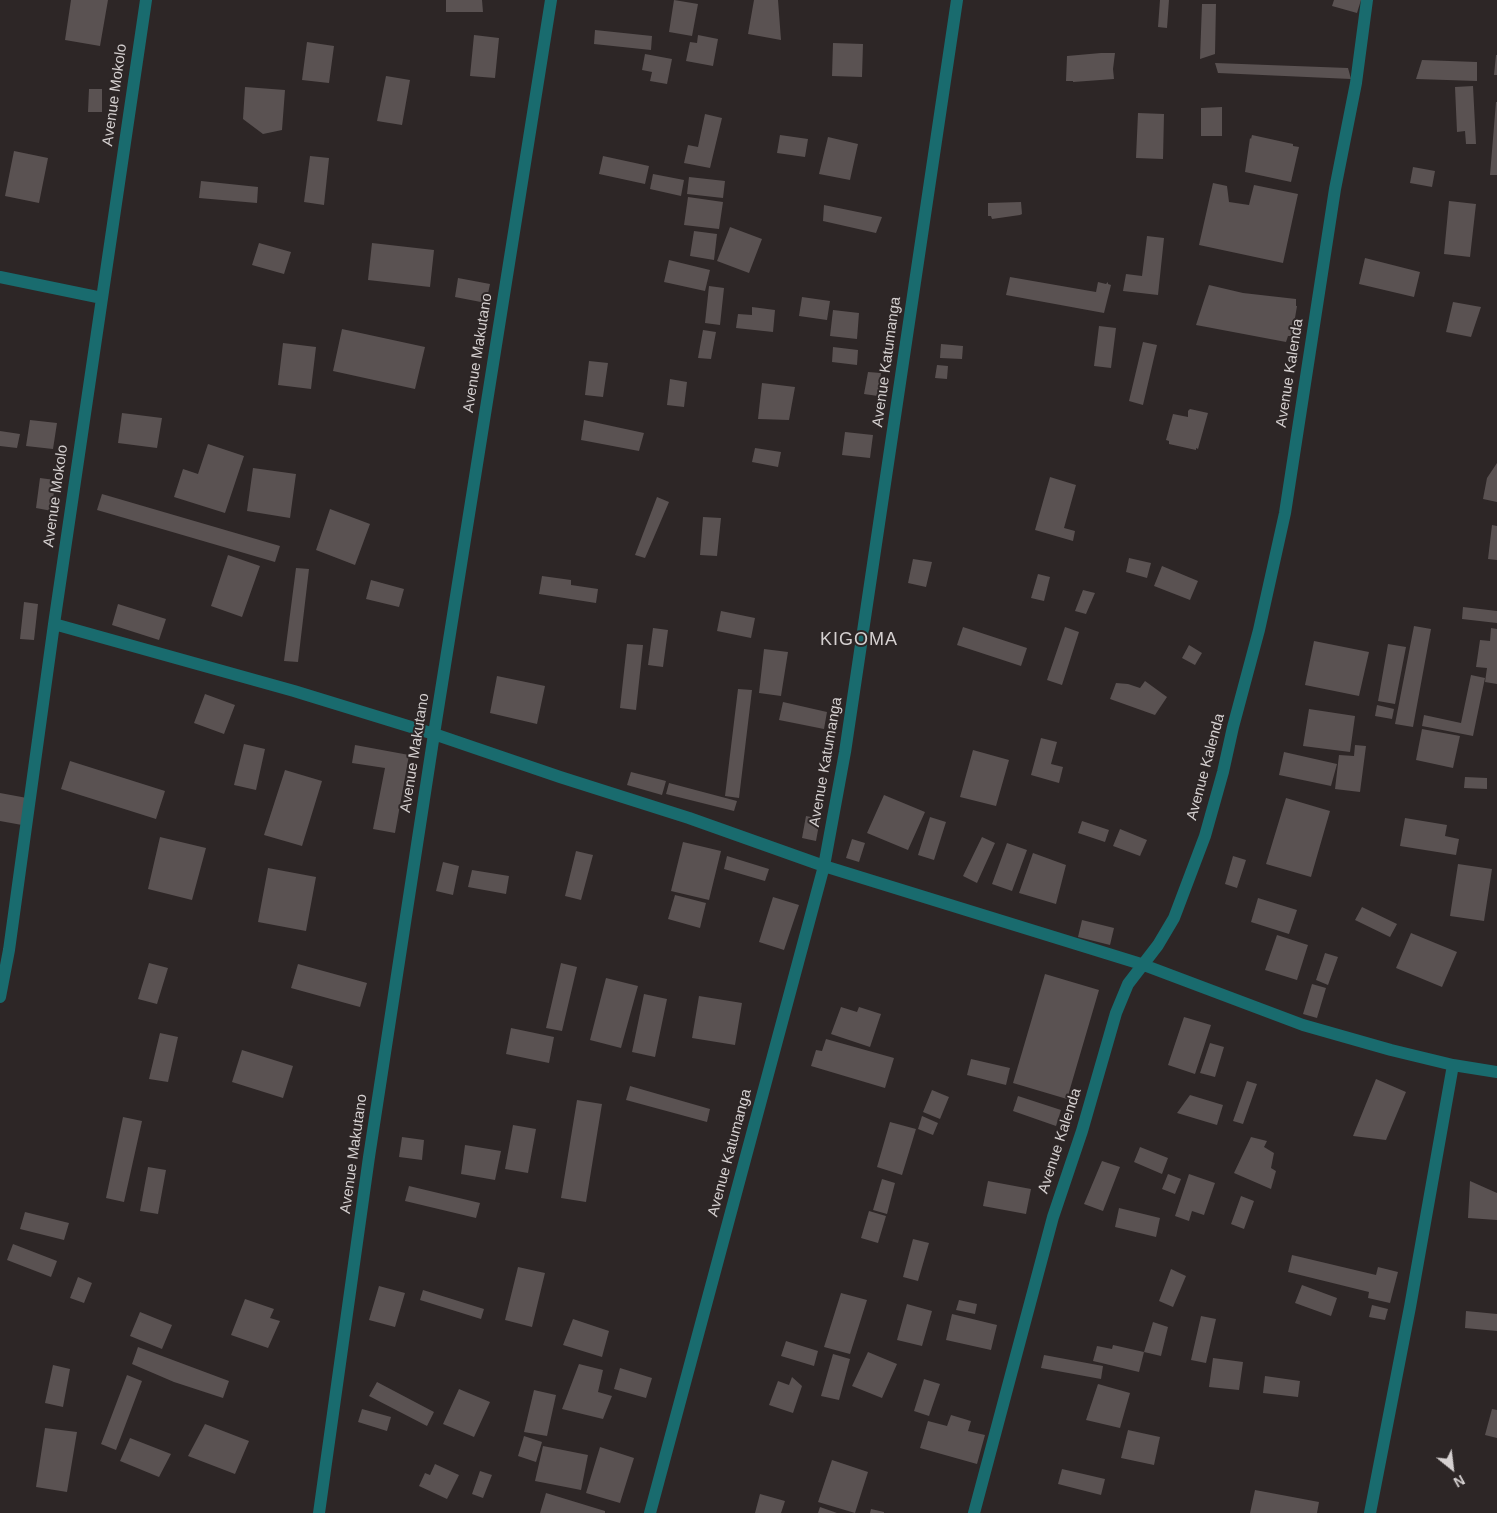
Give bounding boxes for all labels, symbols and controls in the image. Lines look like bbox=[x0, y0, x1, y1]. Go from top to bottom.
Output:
street label: Avenue Mokolo bbox=[99, 43, 131, 147]
street label: Avenue Makutano bbox=[460, 292, 496, 414]
street label: Avenue Katumanga bbox=[869, 296, 905, 428]
street label: Avenue Kalenda bbox=[1273, 317, 1307, 429]
street label: Avenue Mokolo bbox=[40, 444, 72, 548]
district label: KIGOMA bbox=[819, 629, 899, 651]
street label: Avenue Makutano bbox=[397, 692, 433, 814]
street label: Avenue Katumanga bbox=[806, 696, 846, 828]
street label: Avenue Kalenda bbox=[1183, 712, 1229, 822]
street label: Avenue Kalenda bbox=[1034, 1086, 1086, 1196]
street label: Avenue Katumanga bbox=[704, 1087, 756, 1219]
street label: Avenue Makutano bbox=[337, 1093, 371, 1215]
north arrow bbox=[1427, 1443, 1477, 1493]
text: N bbox=[1451, 1472, 1468, 1491]

